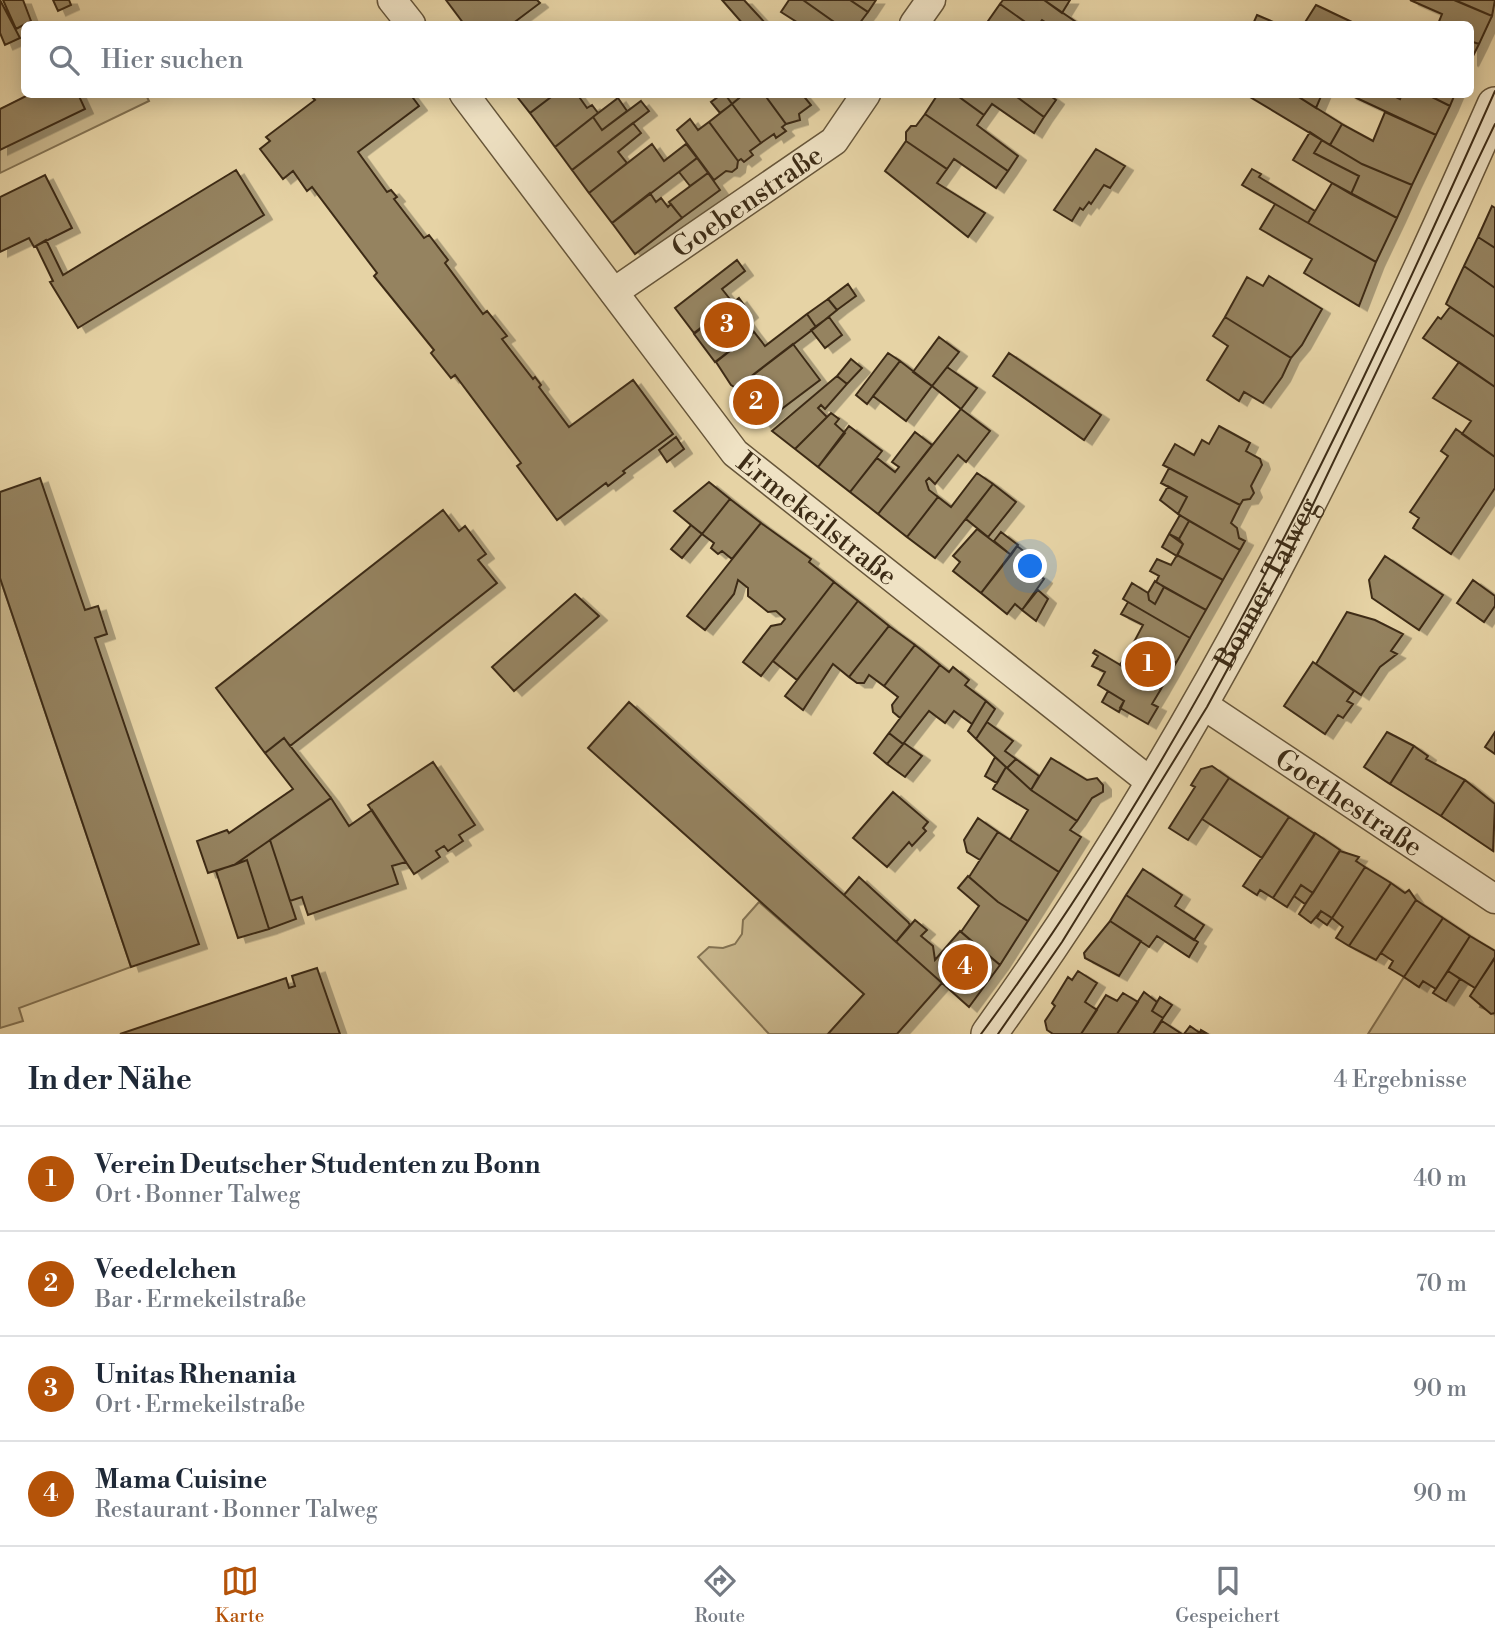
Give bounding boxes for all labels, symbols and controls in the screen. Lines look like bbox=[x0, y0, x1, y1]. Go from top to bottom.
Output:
search box bbox=[21, 21, 1474, 98]
icon: search bbox=[45, 41, 83, 79]
text: Hier suchen bbox=[101, 44, 243, 76]
street label: Goebenstraße bbox=[665, 138, 830, 266]
pin: 3 bbox=[704, 299, 750, 351]
pin: 2 bbox=[733, 376, 779, 428]
street label: Ermekeilstraße bbox=[729, 445, 904, 594]
street label: Bonner Talweg bbox=[1207, 491, 1327, 676]
your location bbox=[1013, 549, 1047, 583]
pin: 1 bbox=[1125, 638, 1171, 690]
street label: Goethestraße bbox=[1268, 742, 1429, 865]
pin: 4 bbox=[942, 941, 988, 993]
text: In der Nähe bbox=[28, 1061, 192, 1099]
text: 4 Ergebnisse bbox=[1334, 1066, 1467, 1094]
text: Verein Deutscher Studenten zu Bonn bbox=[95, 1149, 540, 1181]
text: 1 bbox=[45, 1165, 57, 1193]
text: 40 m bbox=[1413, 1165, 1467, 1193]
text: Ort · Bonner Talweg bbox=[95, 1181, 300, 1209]
text: Veedelchen bbox=[95, 1254, 237, 1286]
text: 2 bbox=[44, 1270, 58, 1298]
text: 70 m bbox=[1416, 1270, 1467, 1298]
text: Bar · Ermekeilstraße bbox=[95, 1286, 306, 1314]
text: Unitas Rhenania bbox=[95, 1359, 296, 1391]
text: 3 bbox=[44, 1375, 58, 1403]
text: 90 m bbox=[1413, 1375, 1467, 1403]
text: Ort · Ermekeilstraße bbox=[95, 1391, 305, 1419]
text: Mama Cuisine bbox=[95, 1464, 267, 1496]
text: 4 bbox=[43, 1480, 59, 1508]
text: 90 m bbox=[1413, 1480, 1467, 1508]
text: Restaurant · Bonner Talweg bbox=[95, 1496, 378, 1524]
tab: Karte bbox=[215, 1562, 264, 1628]
tab: Route bbox=[694, 1562, 745, 1628]
tab: Gespeichert bbox=[1175, 1562, 1280, 1628]

